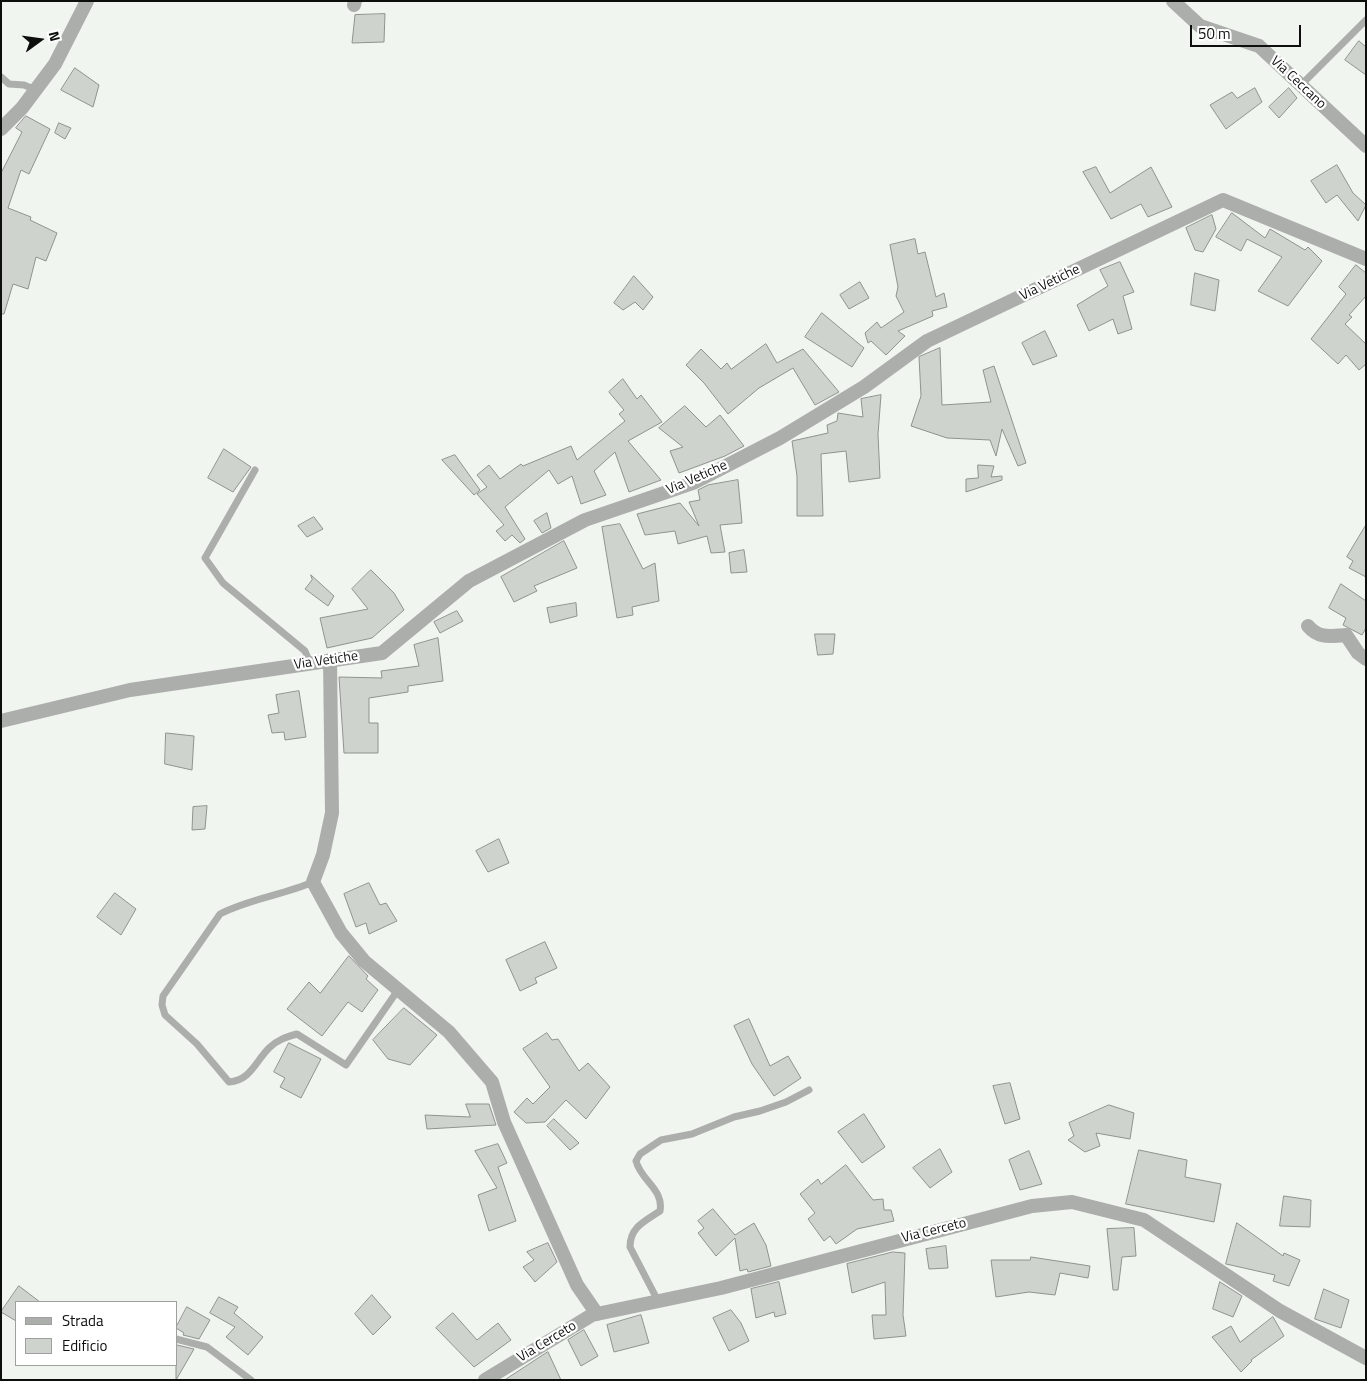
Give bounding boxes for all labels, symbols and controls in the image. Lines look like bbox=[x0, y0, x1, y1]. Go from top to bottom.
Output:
north arrow bbox=[15, 15, 65, 65]
scale bar bbox=[1192, 15, 1303, 47]
text: 50 m bbox=[1198, 22, 1231, 45]
text: N bbox=[44, 29, 66, 43]
street label: Via Ceccano bbox=[1267, 53, 1329, 113]
street label: Via Vetiche bbox=[1017, 261, 1083, 305]
street label: Via Vetiche bbox=[664, 457, 730, 499]
street label: Via Vetiche bbox=[293, 648, 359, 674]
street label: Via Cerceto bbox=[900, 1215, 968, 1247]
legend bbox=[15, 1301, 178, 1366]
text: Strada bbox=[62, 1309, 103, 1332]
street label: Via Cerceto bbox=[514, 1318, 580, 1366]
text: Edificio bbox=[62, 1334, 107, 1357]

